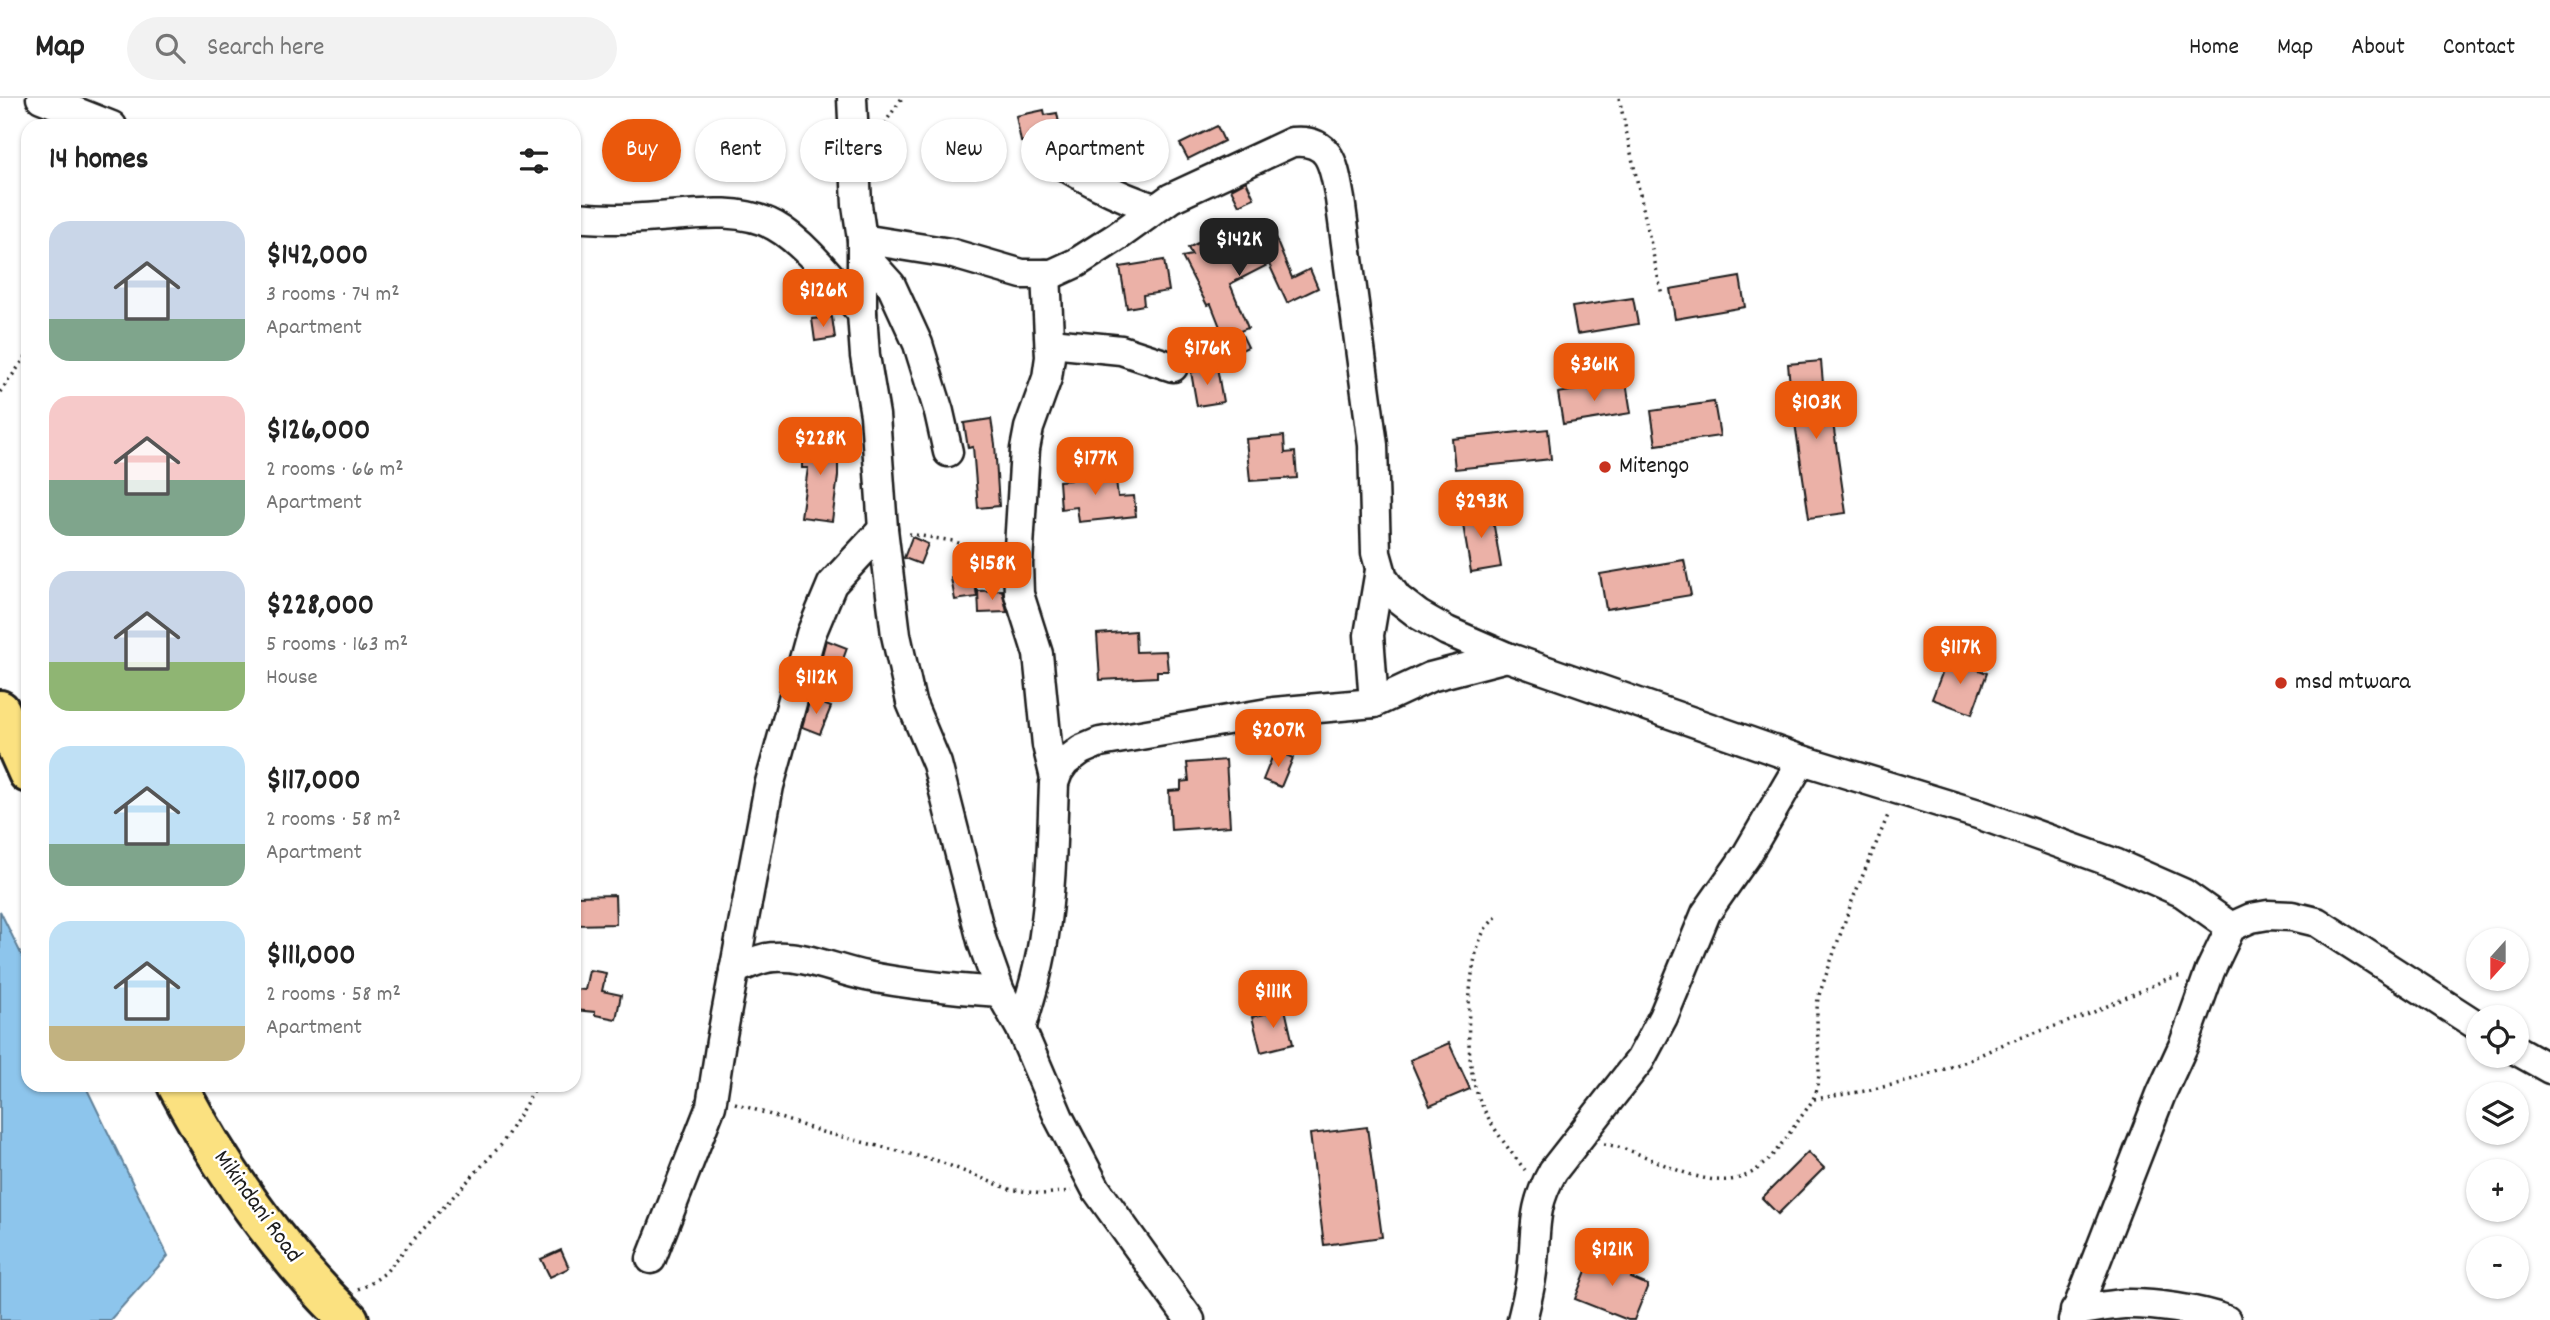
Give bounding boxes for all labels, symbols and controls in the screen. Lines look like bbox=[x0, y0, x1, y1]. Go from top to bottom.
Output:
search box bbox=[127, 17, 617, 80]
text: Map bbox=[35, 25, 85, 72]
icon: search bbox=[151, 29, 189, 67]
text: Search here bbox=[207, 30, 325, 67]
text: Home bbox=[2189, 31, 2239, 65]
text: Map bbox=[2277, 31, 2313, 65]
text: About bbox=[2351, 31, 2405, 65]
text: Contact bbox=[2443, 31, 2515, 65]
chip: Buy bbox=[602, 119, 681, 182]
chip: Rent bbox=[695, 119, 786, 182]
chip: Filters bbox=[800, 119, 907, 182]
chip: New bbox=[921, 119, 1007, 182]
chip: Apartment bbox=[1021, 119, 1169, 182]
text: 14 homes bbox=[49, 140, 148, 183]
icon: filters bbox=[515, 142, 553, 180]
pin: $142K bbox=[1190, 218, 1288, 278]
text: $142K bbox=[1216, 224, 1262, 257]
text: $142,000 bbox=[266, 236, 368, 279]
icon: home bbox=[105, 249, 189, 333]
pin: $126K bbox=[774, 270, 872, 329]
text: $126K bbox=[799, 275, 847, 308]
text: 3 rooms · 74 m² bbox=[266, 279, 400, 312]
text: Apartment bbox=[266, 312, 362, 345]
pin: $176K bbox=[1158, 328, 1256, 387]
text: $176K bbox=[1183, 333, 1231, 366]
pin: $361K bbox=[1545, 344, 1643, 403]
text: $361K bbox=[1570, 349, 1618, 382]
pin: $103K bbox=[1767, 382, 1865, 441]
text: $103K bbox=[1791, 387, 1841, 420]
text: $126,000 bbox=[266, 411, 370, 454]
pin: $228K bbox=[771, 418, 869, 477]
text: $228K bbox=[794, 423, 846, 456]
icon: home bbox=[105, 424, 189, 508]
pin: $177K bbox=[1046, 438, 1144, 497]
text: $177K bbox=[1073, 443, 1117, 476]
place label: Mitengo bbox=[1619, 450, 1689, 484]
text: 2 rooms · 66 m² bbox=[266, 454, 404, 487]
marker: Mitengo bbox=[1597, 459, 1613, 475]
pin: $293K bbox=[1432, 480, 1530, 540]
text: $293K bbox=[1454, 486, 1508, 519]
text: Apartment bbox=[266, 487, 362, 520]
pin: $158K bbox=[943, 542, 1041, 602]
text: $158K bbox=[968, 548, 1016, 581]
text: $228,000 bbox=[266, 586, 374, 629]
icon: home bbox=[105, 599, 189, 683]
pin: $117K bbox=[1911, 626, 2009, 686]
text: 5 rooms · 163 m² bbox=[266, 629, 408, 662]
text: $117K bbox=[1939, 632, 1981, 665]
pin: $112K bbox=[767, 656, 865, 716]
text: House bbox=[266, 662, 318, 695]
text: $112K bbox=[795, 662, 837, 695]
place label: msd mtwara bbox=[2295, 666, 2411, 700]
marker: msd mtwara bbox=[2273, 675, 2289, 691]
pin: $207K bbox=[1229, 710, 1327, 769]
text: $207K bbox=[1251, 715, 1305, 748]
text: $117,000 bbox=[266, 761, 361, 804]
icon: home bbox=[105, 774, 189, 858]
text: 2 rooms · 58 m² bbox=[266, 804, 401, 837]
text: Apartment bbox=[266, 837, 362, 870]
north arrow bbox=[2466, 928, 2529, 990]
map controls bbox=[2466, 928, 2529, 1299]
text: $111,000 bbox=[266, 936, 356, 979]
icon: home bbox=[105, 949, 189, 1033]
pin: $111K bbox=[1224, 970, 1322, 1030]
text: $111K bbox=[1254, 976, 1292, 1009]
text: 2 rooms · 58 m² bbox=[266, 979, 401, 1012]
button: locate bbox=[2466, 1005, 2529, 1068]
text: Apartment bbox=[266, 1012, 362, 1045]
button: layers bbox=[2466, 1082, 2529, 1145]
street label: Mikindani Road bbox=[204, 1144, 310, 1270]
button: + bbox=[2466, 1159, 2529, 1222]
pin: $121K bbox=[1563, 1228, 1661, 1288]
text: $121K bbox=[1591, 1234, 1633, 1267]
button: − bbox=[2466, 1236, 2529, 1299]

